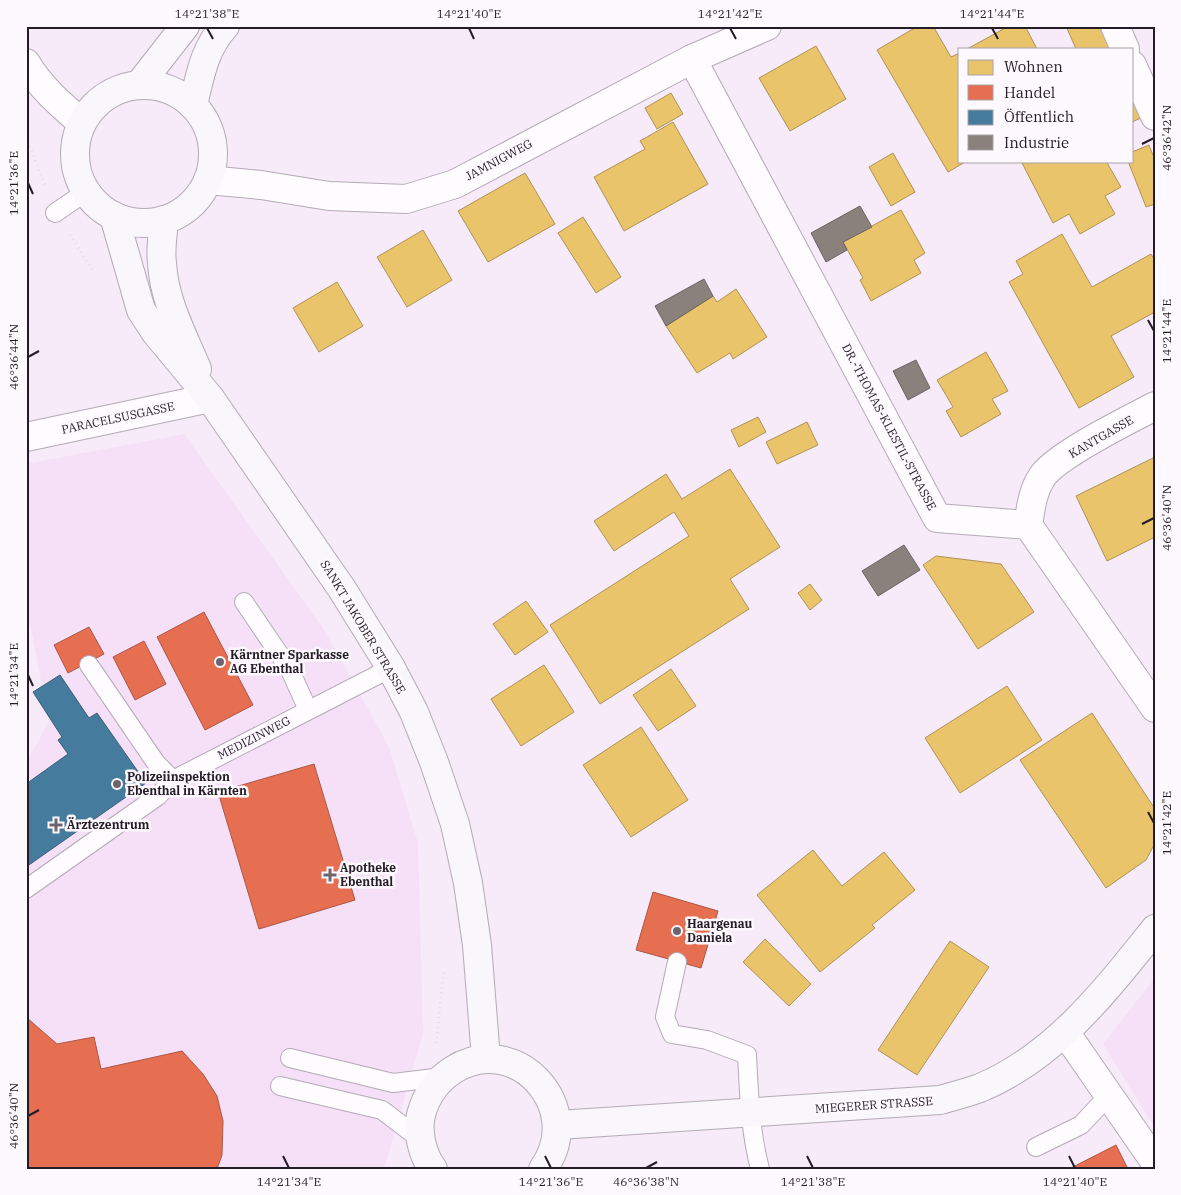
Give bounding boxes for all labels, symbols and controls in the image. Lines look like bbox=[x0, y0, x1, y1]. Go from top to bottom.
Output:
text: 14°21'38"E bbox=[175, 6, 239, 21]
text: 14°21'40"E bbox=[437, 6, 501, 21]
text: 14°21'42"E bbox=[698, 6, 762, 21]
text: 14°21'44"E bbox=[960, 6, 1024, 21]
legend bbox=[958, 48, 1134, 162]
text: Wohnen bbox=[1004, 57, 1063, 76]
text: Handel bbox=[1004, 83, 1055, 102]
text: 46°36'42"N bbox=[1159, 105, 1174, 171]
text: Öffentlich bbox=[1004, 107, 1074, 126]
text: Industrie bbox=[1004, 133, 1069, 152]
street label: JAMNIGWEG bbox=[463, 135, 535, 184]
text: 14°21'36"E bbox=[6, 151, 21, 215]
text: 14°21'44"E bbox=[1159, 299, 1174, 363]
text: 46°36'44"N bbox=[6, 324, 21, 390]
street label: DR.-THOMAS-KLESTIL-STRASSE bbox=[839, 341, 940, 513]
street label: PARACELSUSGASSE bbox=[60, 398, 176, 437]
street label: KANTGASSE bbox=[1066, 412, 1136, 461]
text: 46°36'40"N bbox=[1159, 485, 1174, 551]
street label: SANKT JAKOBER STRASSE bbox=[318, 557, 409, 696]
text: 14°21'34"E bbox=[6, 643, 21, 707]
place label: Kärntner Sparkasse AG Ebenthal bbox=[230, 647, 349, 676]
marker: Kärntner Sparkasse AG Ebenthal bbox=[214, 656, 226, 668]
street label: MEDIZINWEG bbox=[215, 713, 293, 762]
place label: Polizeiinspektion Ebenthal in Kärnten bbox=[127, 769, 247, 798]
marker: Polizeiinspektion Ebenthal in Kärnten bbox=[111, 778, 123, 790]
text: 14°21'42"E bbox=[1159, 791, 1174, 855]
place label: Ärztezentrum bbox=[67, 817, 150, 832]
marker: Ärztezentrum bbox=[49, 818, 63, 832]
place label: Apotheke Ebenthal bbox=[340, 860, 396, 889]
marker: Apotheke Ebenthal bbox=[324, 869, 336, 881]
place label: Haargenau Daniela bbox=[687, 916, 753, 945]
marker: Haargenau Daniela bbox=[671, 925, 683, 937]
text: 46°36'40"N bbox=[6, 1083, 21, 1149]
street label: MIEGERER STRASSE bbox=[815, 1093, 933, 1116]
text: 14°21'34"E bbox=[257, 1174, 321, 1189]
text: 14°21'36"E bbox=[519, 1174, 583, 1189]
text: 46°36'38"N bbox=[613, 1174, 679, 1189]
text: 14°21'38"E bbox=[781, 1174, 845, 1189]
text: 14°21'40"E bbox=[1043, 1174, 1107, 1189]

